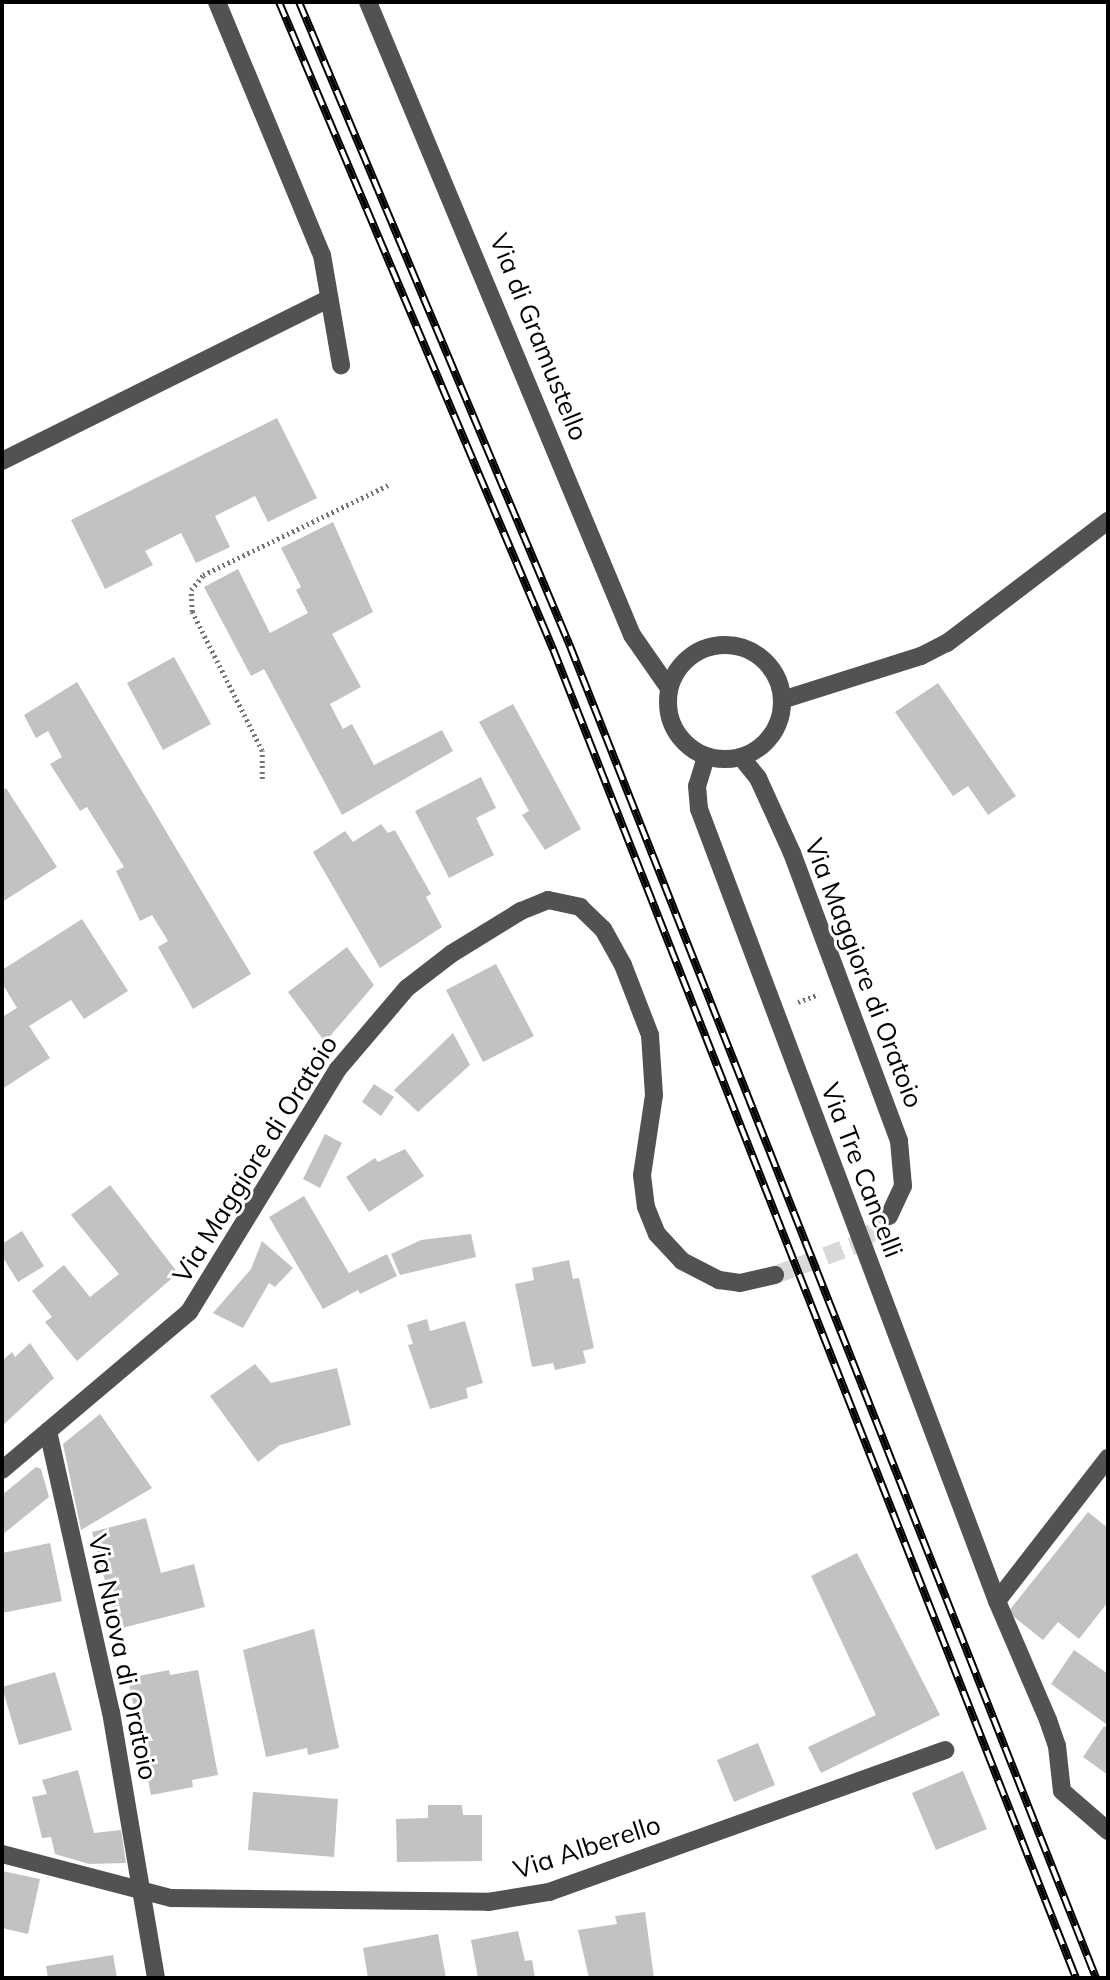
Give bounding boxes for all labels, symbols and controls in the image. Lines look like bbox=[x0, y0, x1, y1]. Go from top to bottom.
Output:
street label: Via di Gramustello bbox=[483, 229, 595, 445]
street label: Via Maggiore di Oratoio bbox=[798, 834, 930, 1112]
street label: Via Maggiore di Oratoio bbox=[166, 1030, 344, 1288]
street label: Via Tre Cancelli bbox=[814, 1078, 910, 1262]
street label: Via Nuova di Oratoio bbox=[82, 1531, 164, 1783]
street label: Via Alberello bbox=[510, 1809, 664, 1885]

